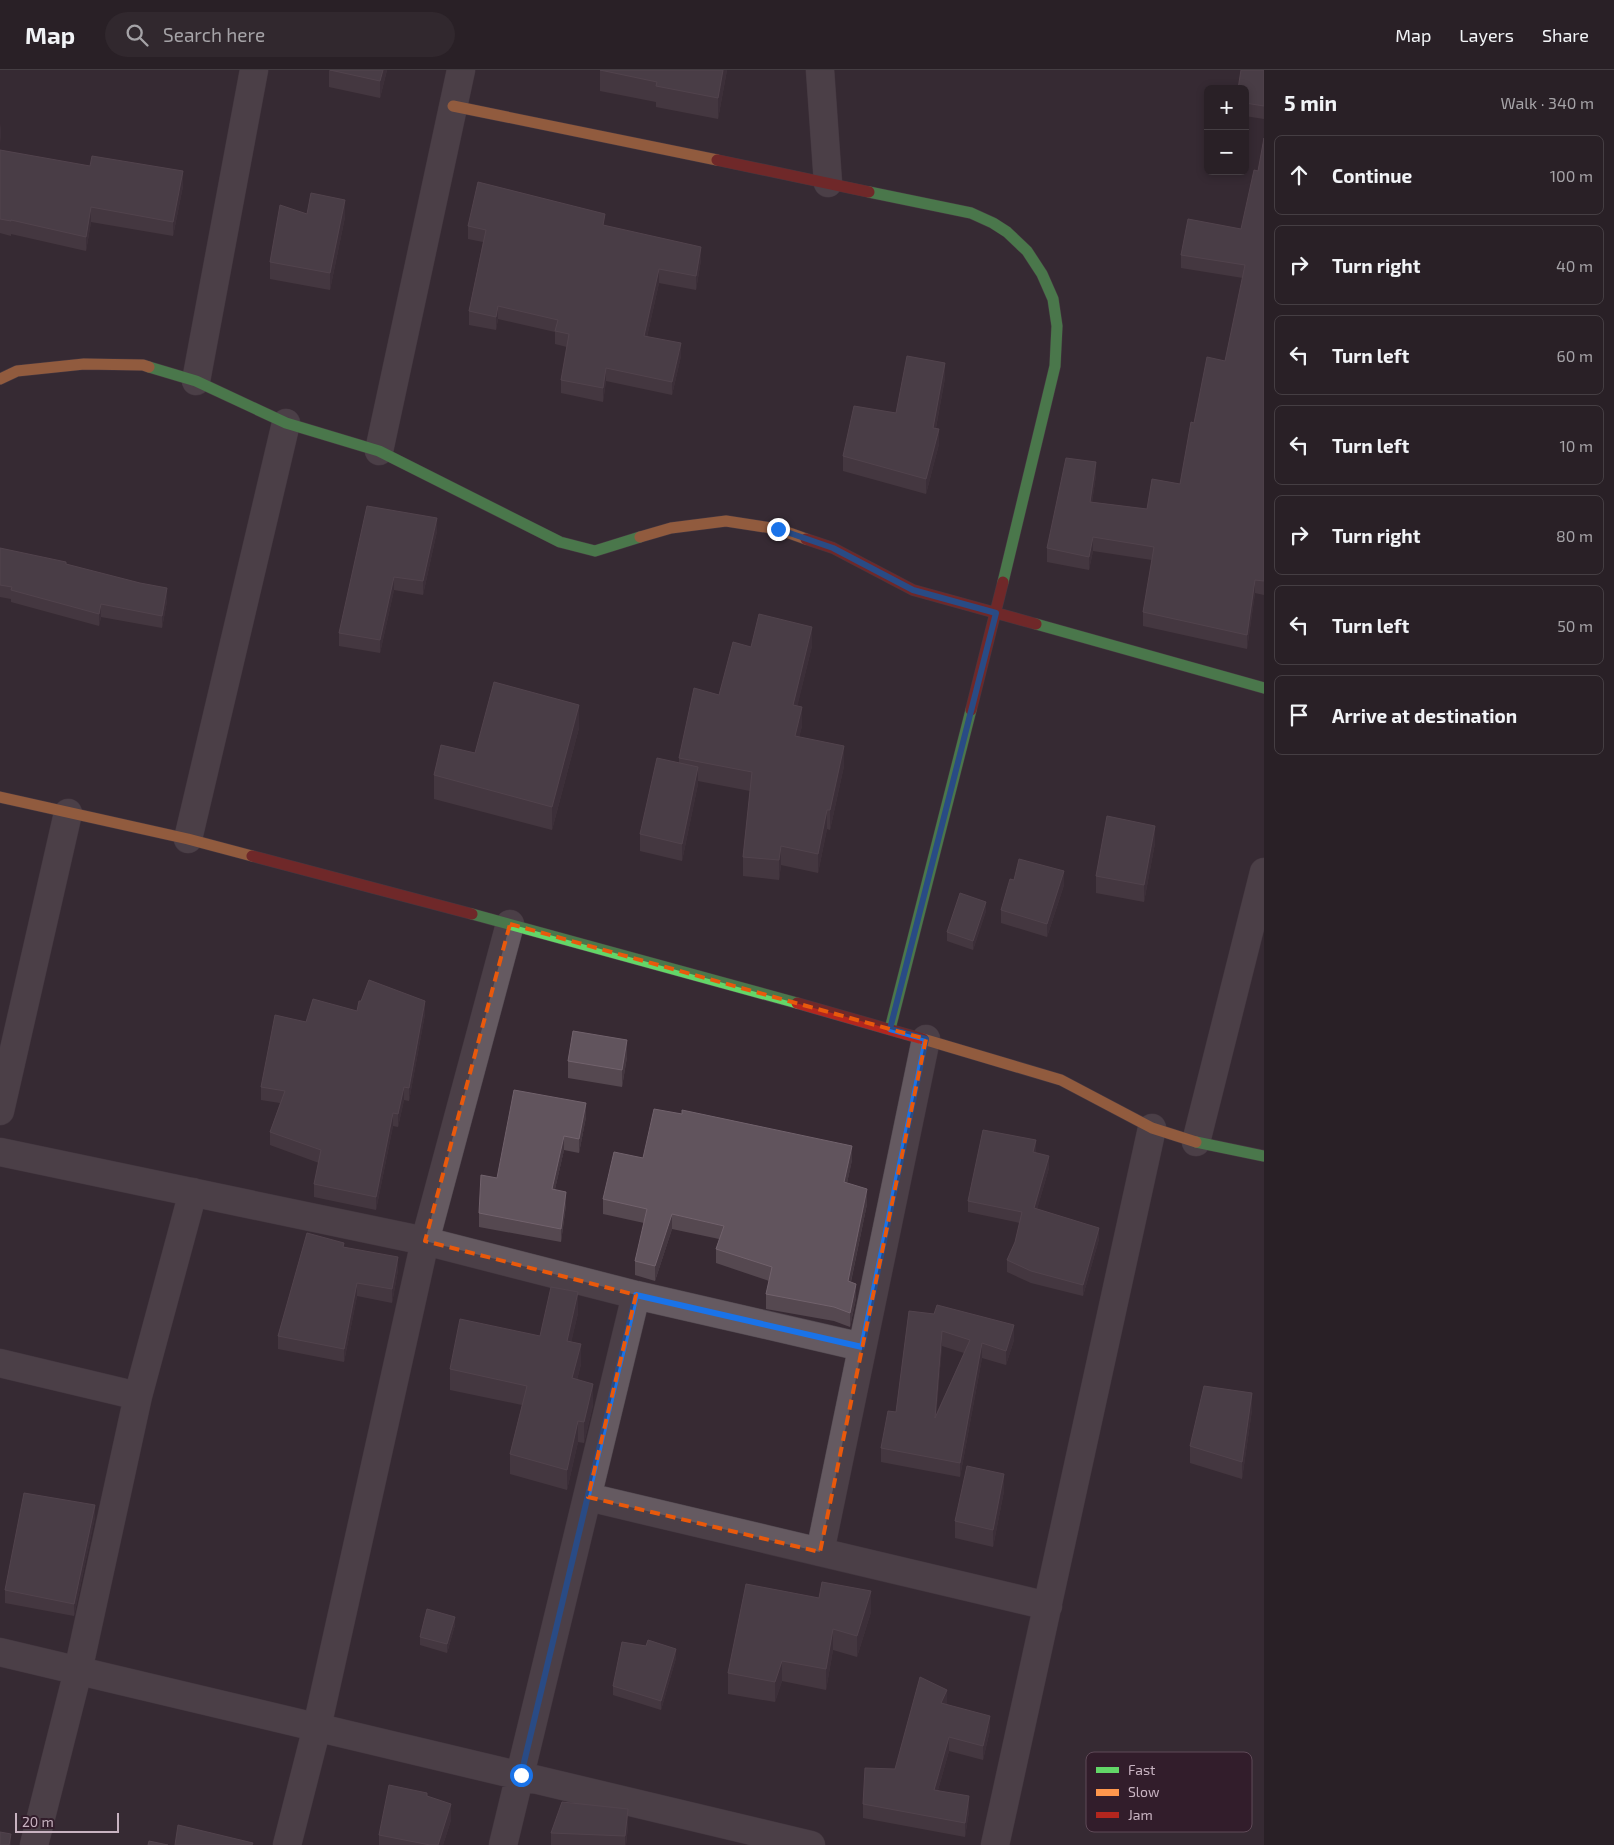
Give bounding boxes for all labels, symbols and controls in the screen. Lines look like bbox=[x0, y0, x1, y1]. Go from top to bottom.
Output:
search box bbox=[105, 12, 455, 57]
text: Map bbox=[25, 20, 75, 49]
icon: search bbox=[123, 21, 151, 49]
text: Search here bbox=[163, 23, 265, 46]
text: Map bbox=[1395, 24, 1431, 46]
text: Layers bbox=[1459, 24, 1514, 46]
text: Share bbox=[1542, 24, 1589, 46]
map controls bbox=[1204, 85, 1249, 175]
button: + bbox=[1204, 85, 1249, 130]
text: 5 min bbox=[1284, 90, 1337, 115]
text: Walk · 340 m bbox=[1501, 93, 1594, 112]
button: − bbox=[1204, 130, 1249, 175]
icon: ahead bbox=[1285, 161, 1313, 189]
text: Continue bbox=[1332, 164, 1412, 187]
text: 100 m bbox=[1550, 166, 1593, 185]
icon: right bbox=[1285, 251, 1313, 279]
text: Turn right bbox=[1332, 254, 1420, 277]
text: 40 m bbox=[1556, 256, 1593, 275]
icon: left bbox=[1285, 341, 1313, 369]
text: Turn left bbox=[1332, 344, 1409, 367]
text: 60 m bbox=[1557, 346, 1593, 365]
icon: left bbox=[1285, 431, 1313, 459]
text: Turn left bbox=[1332, 434, 1409, 457]
text: 10 m bbox=[1559, 436, 1593, 455]
route end bbox=[767, 518, 790, 541]
icon: right bbox=[1285, 521, 1313, 549]
text: Turn right bbox=[1332, 524, 1420, 547]
text: 80 m bbox=[1556, 526, 1593, 545]
icon: left bbox=[1285, 611, 1313, 639]
text: Turn left bbox=[1332, 614, 1409, 637]
text: 50 m bbox=[1557, 616, 1593, 635]
icon: arrive bbox=[1285, 701, 1313, 729]
text: Arrive at destination bbox=[1332, 704, 1517, 727]
legend bbox=[1086, 1752, 1252, 1832]
text: Fast bbox=[1128, 1761, 1155, 1778]
route start bbox=[510, 1764, 533, 1787]
text: Slow bbox=[1128, 1783, 1160, 1800]
text: Jam bbox=[1128, 1806, 1153, 1823]
scale bar bbox=[15, 1810, 119, 1833]
text: 20 m bbox=[22, 1813, 54, 1830]

